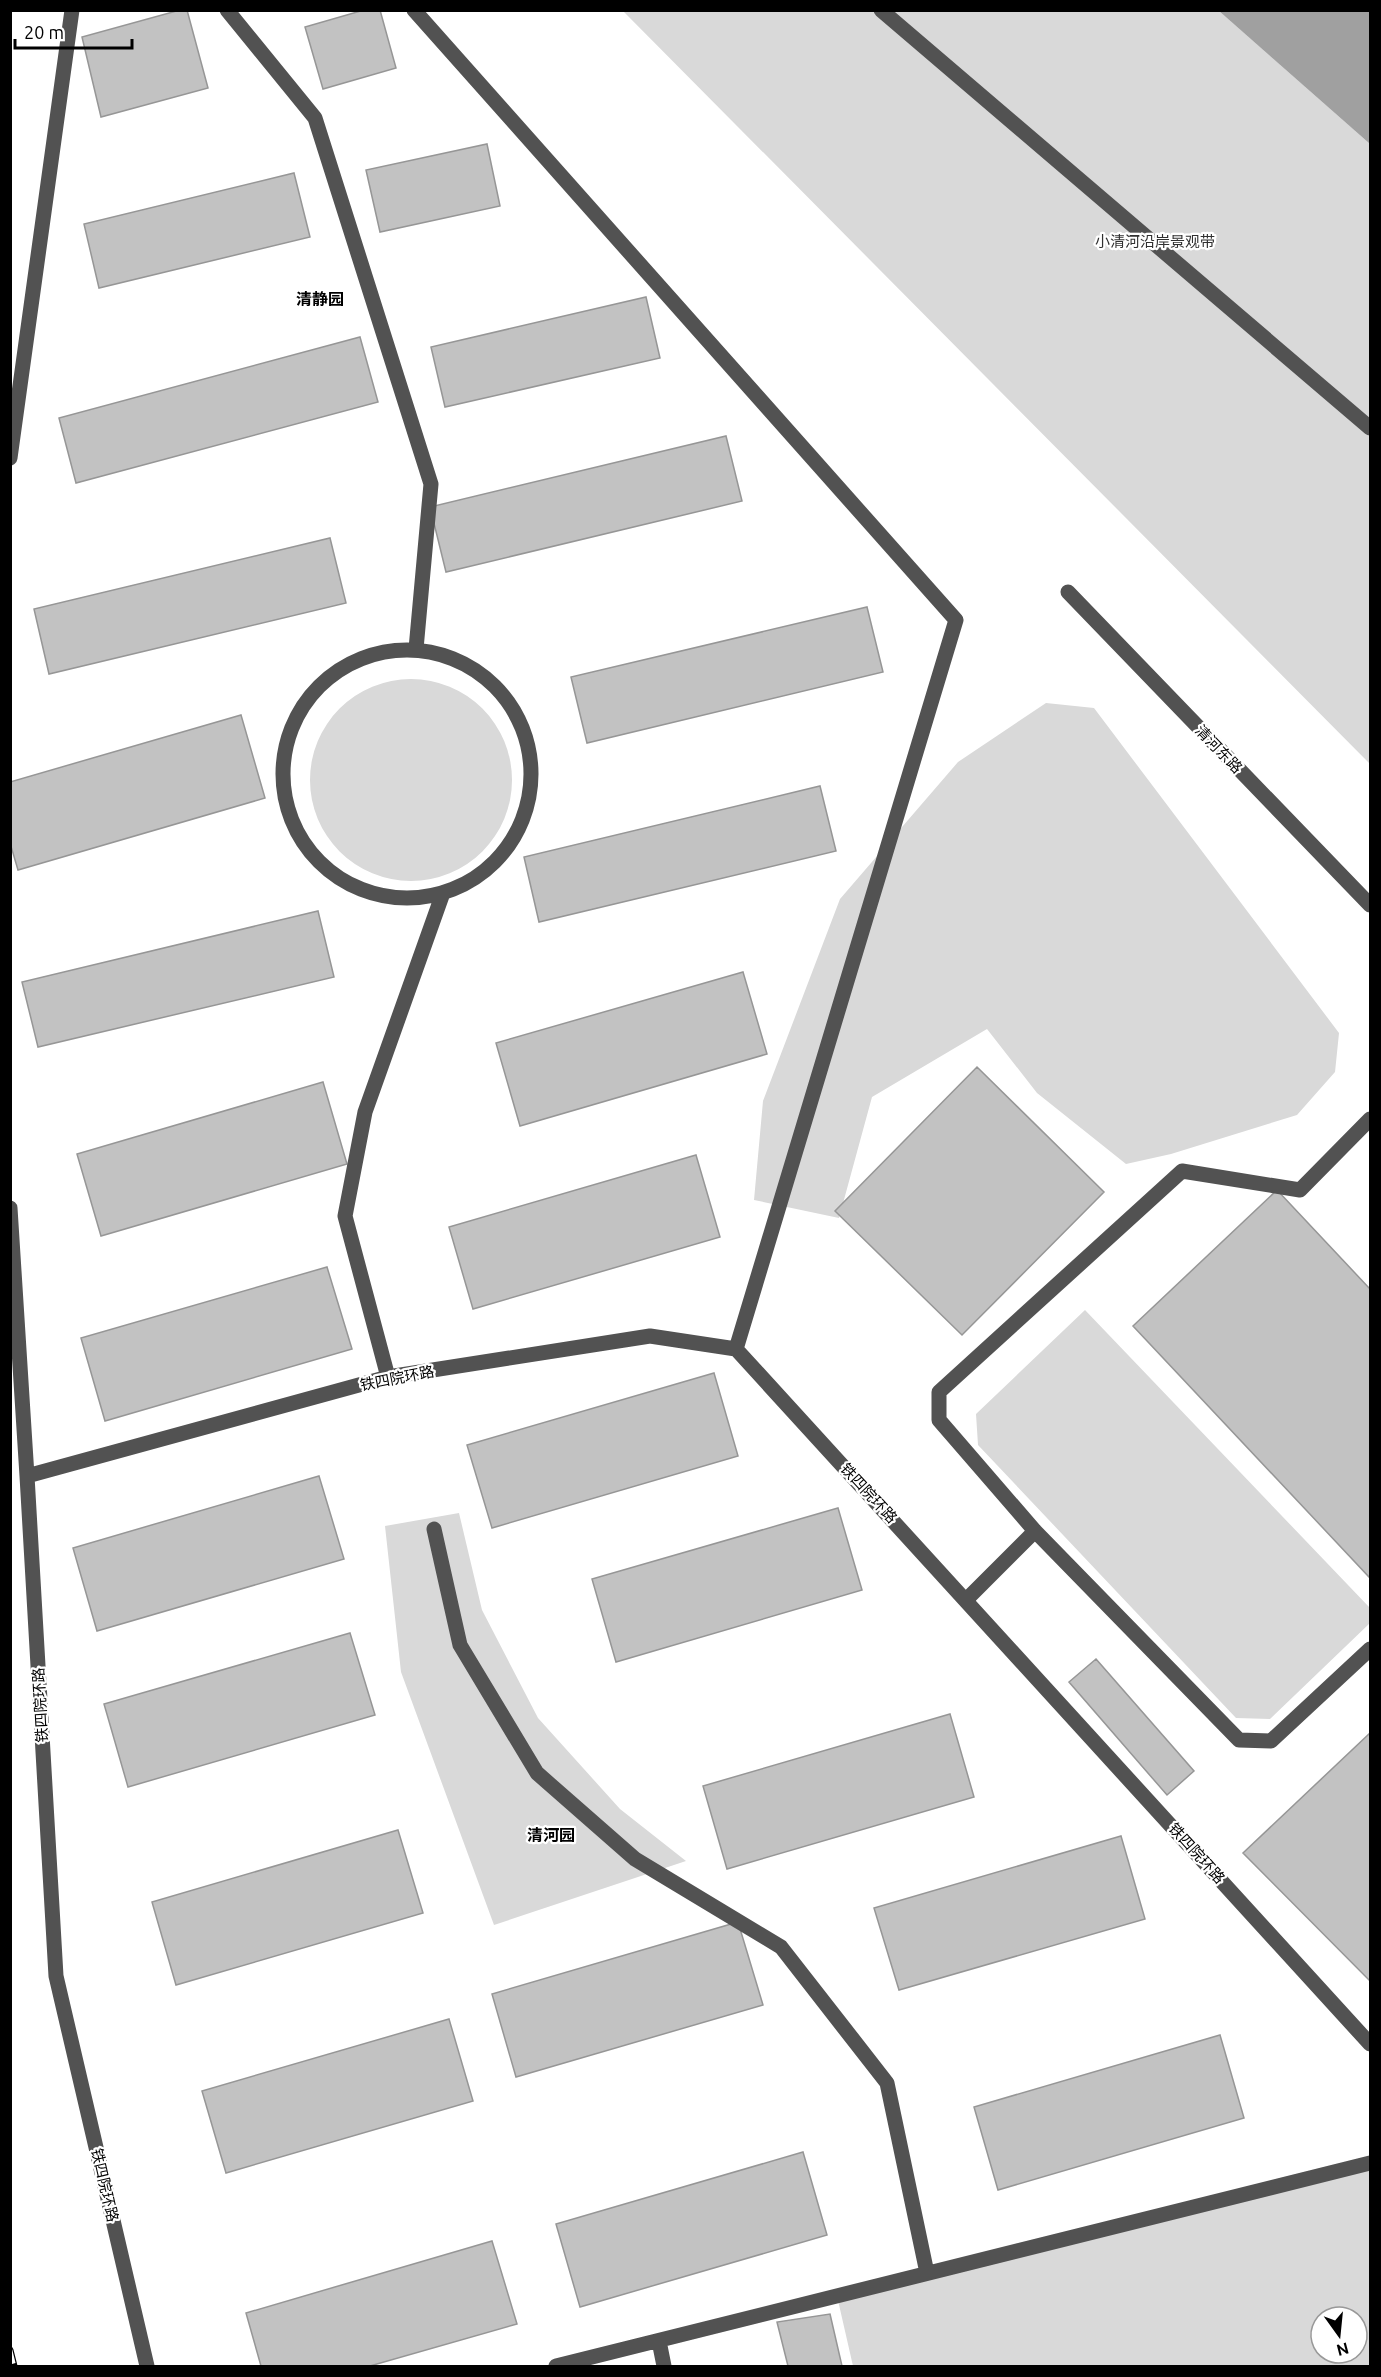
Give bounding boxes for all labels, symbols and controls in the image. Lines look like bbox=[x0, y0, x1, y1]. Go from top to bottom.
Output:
scale bar bbox=[15, 12, 132, 50]
text: 20 m bbox=[24, 22, 64, 42]
park label: 小清河沿岸景观带 bbox=[1095, 233, 1215, 250]
district label: 清静园 bbox=[296, 290, 344, 308]
street label: 清河东路 bbox=[1192, 722, 1246, 776]
street label: 铁四院环路 bbox=[359, 1362, 435, 1394]
street label: 铁四院环路 bbox=[837, 1460, 901, 1526]
street label: 铁四院环路 bbox=[30, 1667, 50, 1743]
street label: 铁四院环路 bbox=[1166, 1819, 1228, 1887]
district label: 清河园 bbox=[527, 1826, 575, 1844]
street label: 铁四院环路 bbox=[88, 2147, 122, 2223]
north arrow bbox=[1309, 2305, 1369, 2365]
text: N bbox=[1335, 2339, 1351, 2360]

